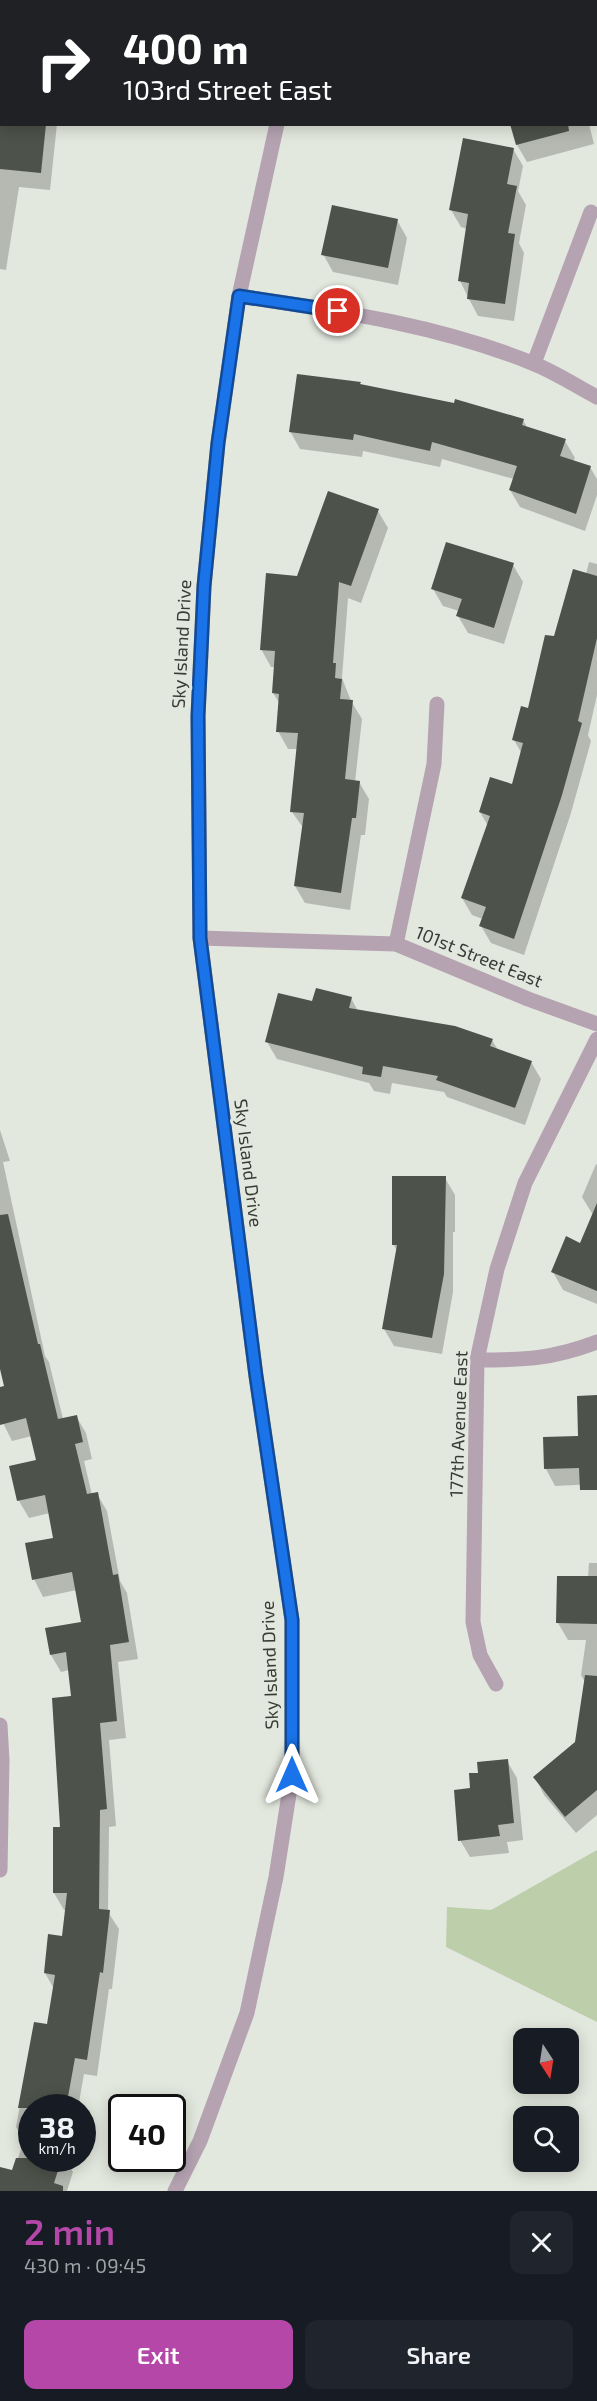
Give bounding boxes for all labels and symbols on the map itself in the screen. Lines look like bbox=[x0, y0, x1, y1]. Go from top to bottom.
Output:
pin bbox=[312, 285, 363, 336]
street label: Sky Island Drive bbox=[167, 579, 195, 709]
street label: 101st Street East bbox=[413, 921, 546, 992]
street label: Sky Island Drive bbox=[230, 1098, 268, 1228]
street label: 177th Avenue East bbox=[444, 1350, 472, 1498]
street label: Sky Island Drive bbox=[256, 1600, 282, 1730]
position arrow bbox=[260, 1743, 324, 1807]
north arrow bbox=[513, 2028, 579, 2094]
speed limit sign: 40 bbox=[108, 2094, 186, 2172]

